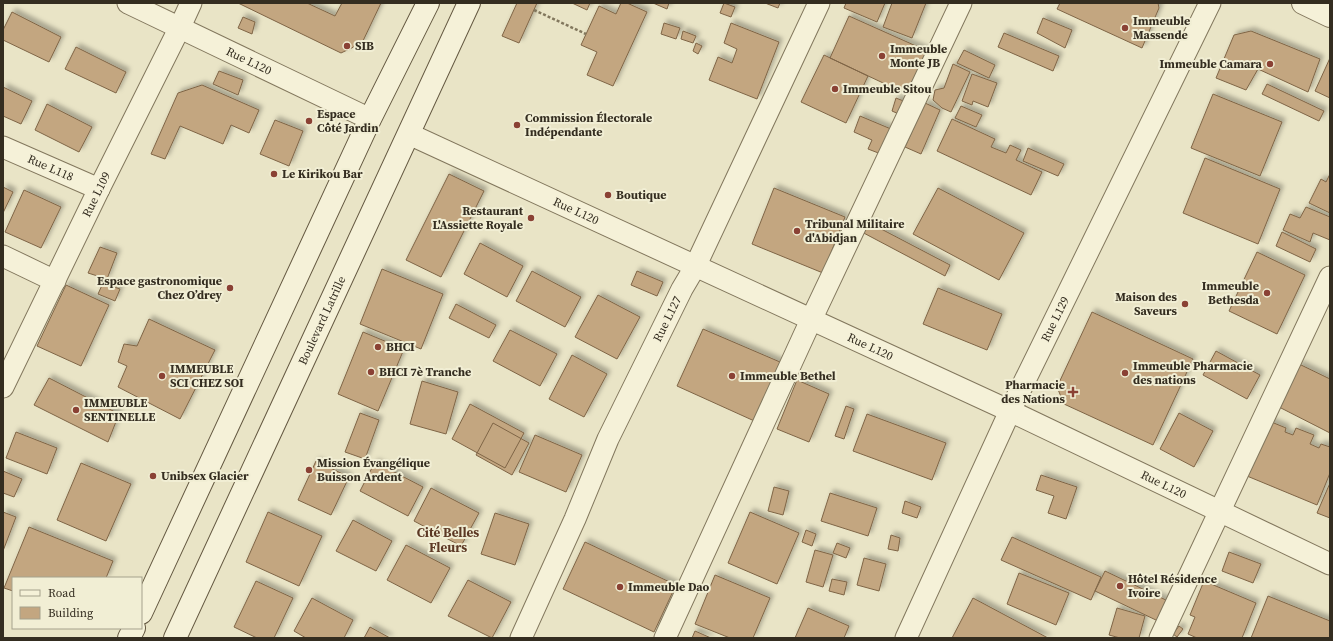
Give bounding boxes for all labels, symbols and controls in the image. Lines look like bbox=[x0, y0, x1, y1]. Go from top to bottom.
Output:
place label: Immeuble Massende bbox=[1133, 13, 1190, 43]
marker: Immeuble Massende bbox=[1120, 23, 1130, 33]
place label: SIB bbox=[355, 38, 374, 54]
marker: SIB bbox=[342, 41, 352, 51]
place label: Immeuble Monte JB bbox=[890, 41, 947, 71]
street label: Rue L120 bbox=[223, 43, 274, 79]
marker: Immeuble Monte JB bbox=[877, 51, 887, 61]
place label: Immeuble Camara bbox=[1159, 56, 1263, 72]
marker: Immeuble Camara bbox=[1265, 59, 1275, 69]
place label: Immeuble Sitou bbox=[843, 81, 932, 97]
marker: Immeuble Sitou bbox=[830, 84, 840, 94]
place label: Espace Côté Jardin bbox=[317, 106, 379, 136]
place label: Commission Électorale Indépendante bbox=[525, 110, 652, 140]
marker: Espace Côté Jardin bbox=[304, 116, 314, 126]
marker: Commission Électorale Indépendante bbox=[512, 120, 522, 130]
street label: Rue L118 bbox=[25, 151, 76, 185]
place label: Le Kirikou Bar bbox=[282, 166, 363, 182]
street label: Rue L109 bbox=[79, 169, 114, 220]
marker: Le Kirikou Bar bbox=[269, 169, 279, 179]
place label: Boutique bbox=[616, 187, 666, 203]
marker: Boutique bbox=[603, 190, 613, 200]
street label: Rue L120 bbox=[551, 194, 602, 228]
place label: Restaurant L'Assiette Royale bbox=[432, 203, 524, 233]
marker: Restaurant L'Assiette Royale bbox=[526, 213, 536, 223]
place label: Tribunal Militaire d'Abidjan bbox=[805, 216, 905, 246]
marker: Tribunal Militaire d'Abidjan bbox=[792, 226, 802, 236]
place label: Espace gastronomique Chez O’drey bbox=[97, 273, 223, 303]
street label: Boulevard Latrille bbox=[295, 273, 350, 367]
place label: Immeuble Bethesda bbox=[1202, 278, 1260, 308]
marker: Espace gastronomique Chez O’drey bbox=[225, 283, 235, 293]
marker: Immeuble Bethesda bbox=[1262, 288, 1272, 298]
place label: Maison des Saveurs bbox=[1115, 289, 1178, 319]
street label: Rue L127 bbox=[649, 294, 685, 344]
street label: Rue L129 bbox=[1037, 294, 1073, 345]
marker: Maison des Saveurs bbox=[1180, 299, 1190, 309]
street label: Rue L120 bbox=[845, 329, 896, 364]
place label: BHCI bbox=[386, 339, 415, 355]
marker: BHCI bbox=[373, 342, 383, 352]
place label: Immeuble Pharmacie des nations bbox=[1133, 358, 1253, 388]
place label: IMMEUBLE SCI CHEZ SOI bbox=[170, 361, 244, 391]
place label: BHCI 7è Tranche bbox=[379, 364, 471, 380]
marker: BHCI 7è Tranche bbox=[366, 367, 376, 377]
place label: Immeuble Bethel bbox=[740, 368, 836, 384]
marker: Immeuble Pharmacie des nations bbox=[1120, 368, 1130, 378]
marker: IMMEUBLE SCI CHEZ SOI bbox=[157, 371, 167, 381]
marker: Immeuble Bethel bbox=[727, 371, 737, 381]
place label: Pharmacie des Nations bbox=[1001, 377, 1066, 407]
marker: Pharmacie des Nations bbox=[1068, 387, 1078, 397]
place label: IMMEUBLE SENTINELLE bbox=[84, 395, 155, 425]
marker: IMMEUBLE SENTINELLE bbox=[71, 405, 81, 415]
place label: Mission Évangélique Buisson Ardent bbox=[317, 455, 430, 485]
marker: Mission Évangélique Buisson Ardent bbox=[304, 465, 314, 475]
street label: Rue L120 bbox=[1138, 467, 1189, 502]
place label: Unibsex Glacier bbox=[161, 468, 249, 484]
marker: Unibsex Glacier bbox=[148, 471, 158, 481]
district label: Cité Belles Fleurs bbox=[417, 524, 479, 556]
place label: Hôtel Résidence Ivoire bbox=[1128, 571, 1217, 601]
legend bbox=[12, 577, 142, 629]
place label: Immeuble Dao bbox=[628, 579, 710, 595]
marker: Hôtel Résidence Ivoire bbox=[1115, 581, 1125, 591]
marker: Immeuble Dao bbox=[615, 582, 625, 592]
text: Road bbox=[48, 585, 75, 601]
text: Building bbox=[48, 605, 93, 621]

